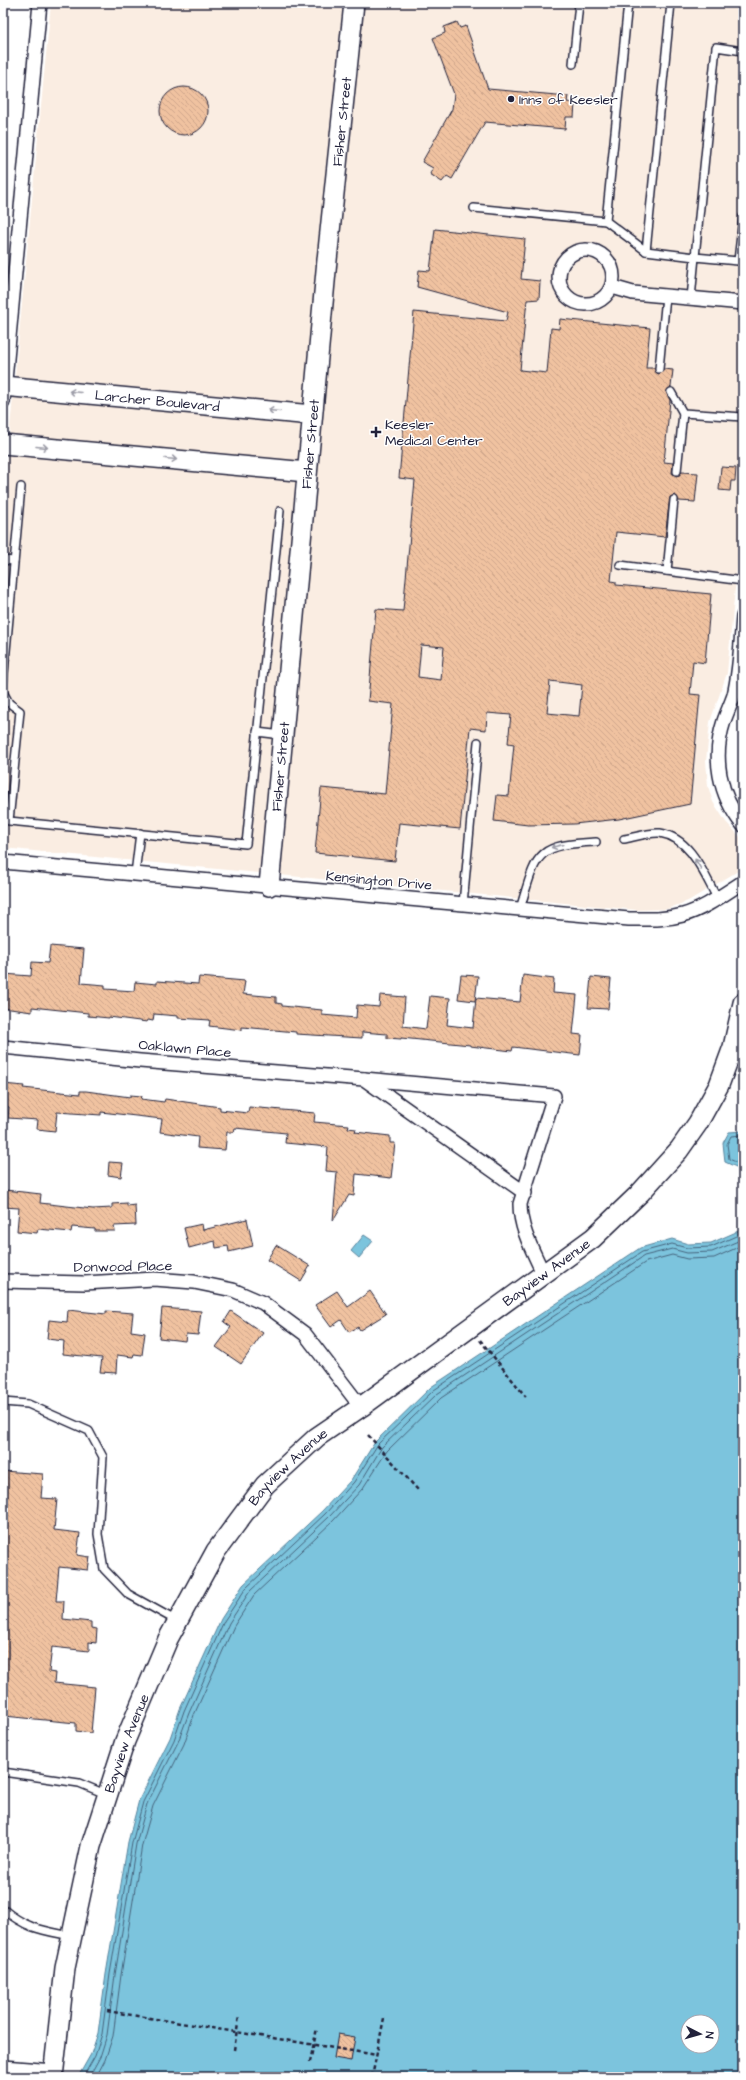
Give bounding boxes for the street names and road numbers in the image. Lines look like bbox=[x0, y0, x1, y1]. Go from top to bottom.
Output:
street label: Fisher Street bbox=[328, 75, 357, 167]
street label: Larcher Boulevard bbox=[94, 386, 221, 417]
street label: Fisher Street bbox=[297, 398, 325, 490]
street label: Fisher Street bbox=[267, 721, 295, 812]
street label: Kensington Drive bbox=[325, 866, 433, 896]
street label: Oaklawn Place bbox=[138, 1035, 233, 1063]
street label: Bayview Avenue bbox=[499, 1234, 595, 1312]
street label: Donwood Place bbox=[74, 1256, 173, 1278]
street label: Bayview Avenue bbox=[244, 1423, 332, 1510]
street label: Bayview Avenue bbox=[100, 1691, 155, 1796]

